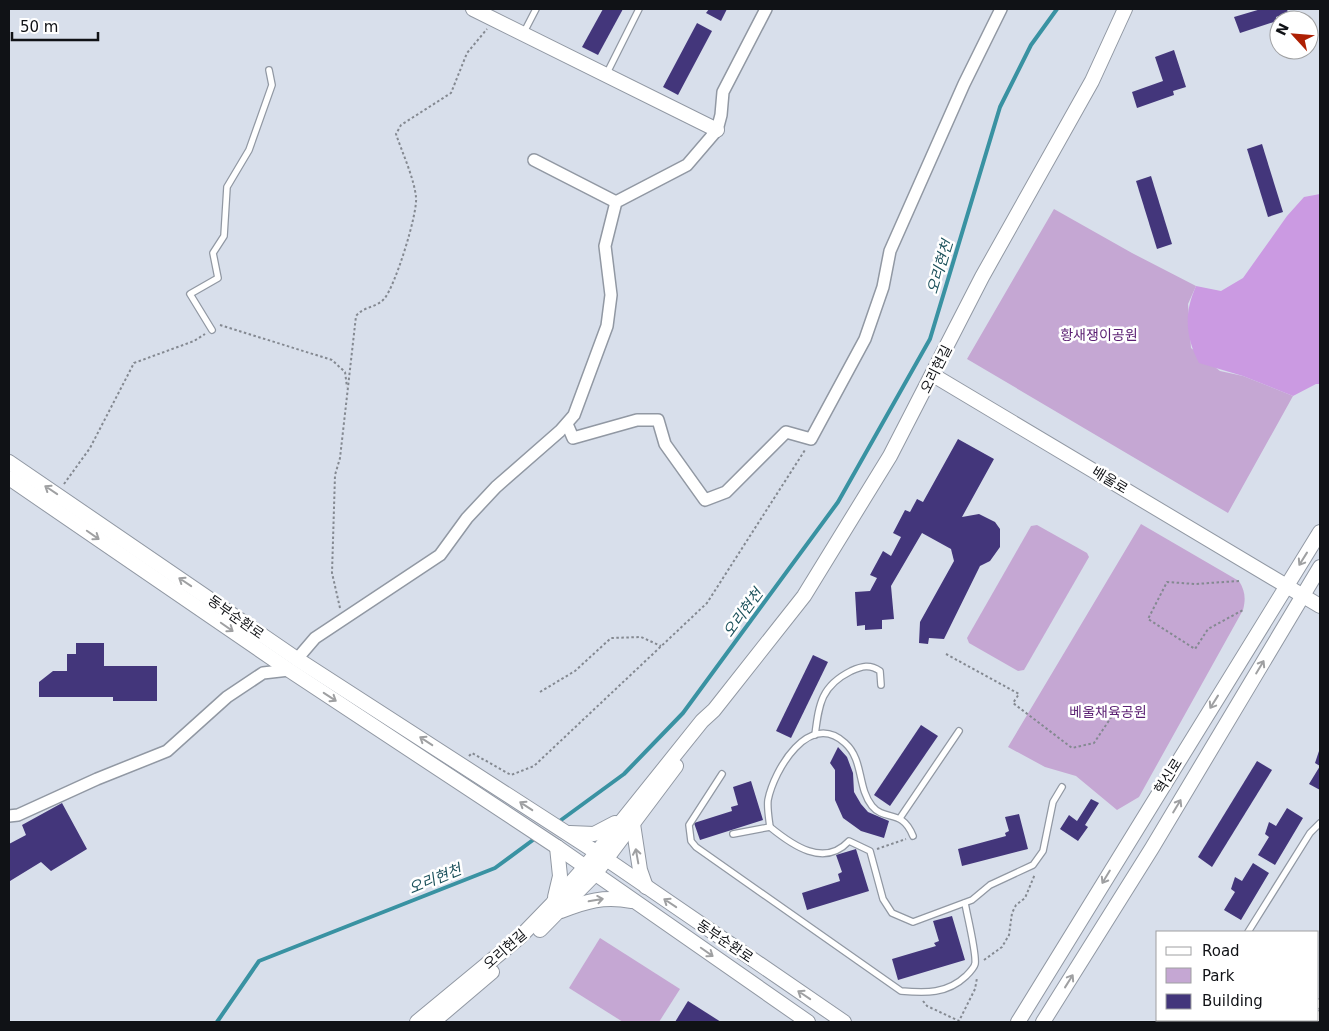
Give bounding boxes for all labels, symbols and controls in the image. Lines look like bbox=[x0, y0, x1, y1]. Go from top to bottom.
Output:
scale bar bbox=[12, 10, 99, 42]
north arrow bbox=[1269, 10, 1319, 60]
text: 50 m bbox=[20, 18, 58, 36]
text: N bbox=[1273, 21, 1292, 38]
water label: 오리현천 bbox=[923, 236, 957, 296]
park label: 황새쟁이공원 bbox=[1060, 327, 1138, 343]
street label: 오리현길 bbox=[917, 342, 955, 396]
street label: 배울로 bbox=[1089, 463, 1131, 497]
one-way arrow bbox=[44, 485, 58, 495]
one-way arrow bbox=[86, 530, 100, 540]
one-way arrow bbox=[1298, 552, 1309, 566]
one-way arrow bbox=[178, 577, 192, 587]
water label: 오리현천 bbox=[719, 584, 768, 641]
street label: 동부순환로 bbox=[205, 592, 267, 642]
one-way arrow bbox=[219, 622, 233, 632]
one-way arrow bbox=[1256, 660, 1266, 674]
one-way arrow bbox=[323, 691, 337, 702]
one-way arrow bbox=[1209, 695, 1220, 709]
park label: 베울채육공원 bbox=[1069, 704, 1147, 720]
one-way arrow bbox=[419, 736, 433, 746]
street label: 혁신로 bbox=[1151, 755, 1185, 797]
one-way arrow bbox=[1172, 800, 1182, 814]
one-way arrow bbox=[519, 801, 533, 811]
one-way arrow bbox=[632, 848, 642, 864]
water label: 오리현천 bbox=[406, 859, 466, 898]
one-way arrow bbox=[1101, 870, 1112, 884]
one-way arrow bbox=[587, 895, 603, 905]
one-way arrow bbox=[663, 898, 677, 908]
street label: 동부순환로 bbox=[694, 916, 756, 966]
street label: 오리현길 bbox=[480, 926, 530, 972]
legend bbox=[1156, 931, 1319, 1021]
text: Road bbox=[1202, 942, 1240, 960]
one-way arrow bbox=[700, 947, 714, 957]
text: Park bbox=[1202, 967, 1235, 985]
one-way arrow bbox=[1064, 974, 1074, 988]
one-way arrow bbox=[797, 990, 811, 1000]
text: Building bbox=[1202, 992, 1263, 1010]

